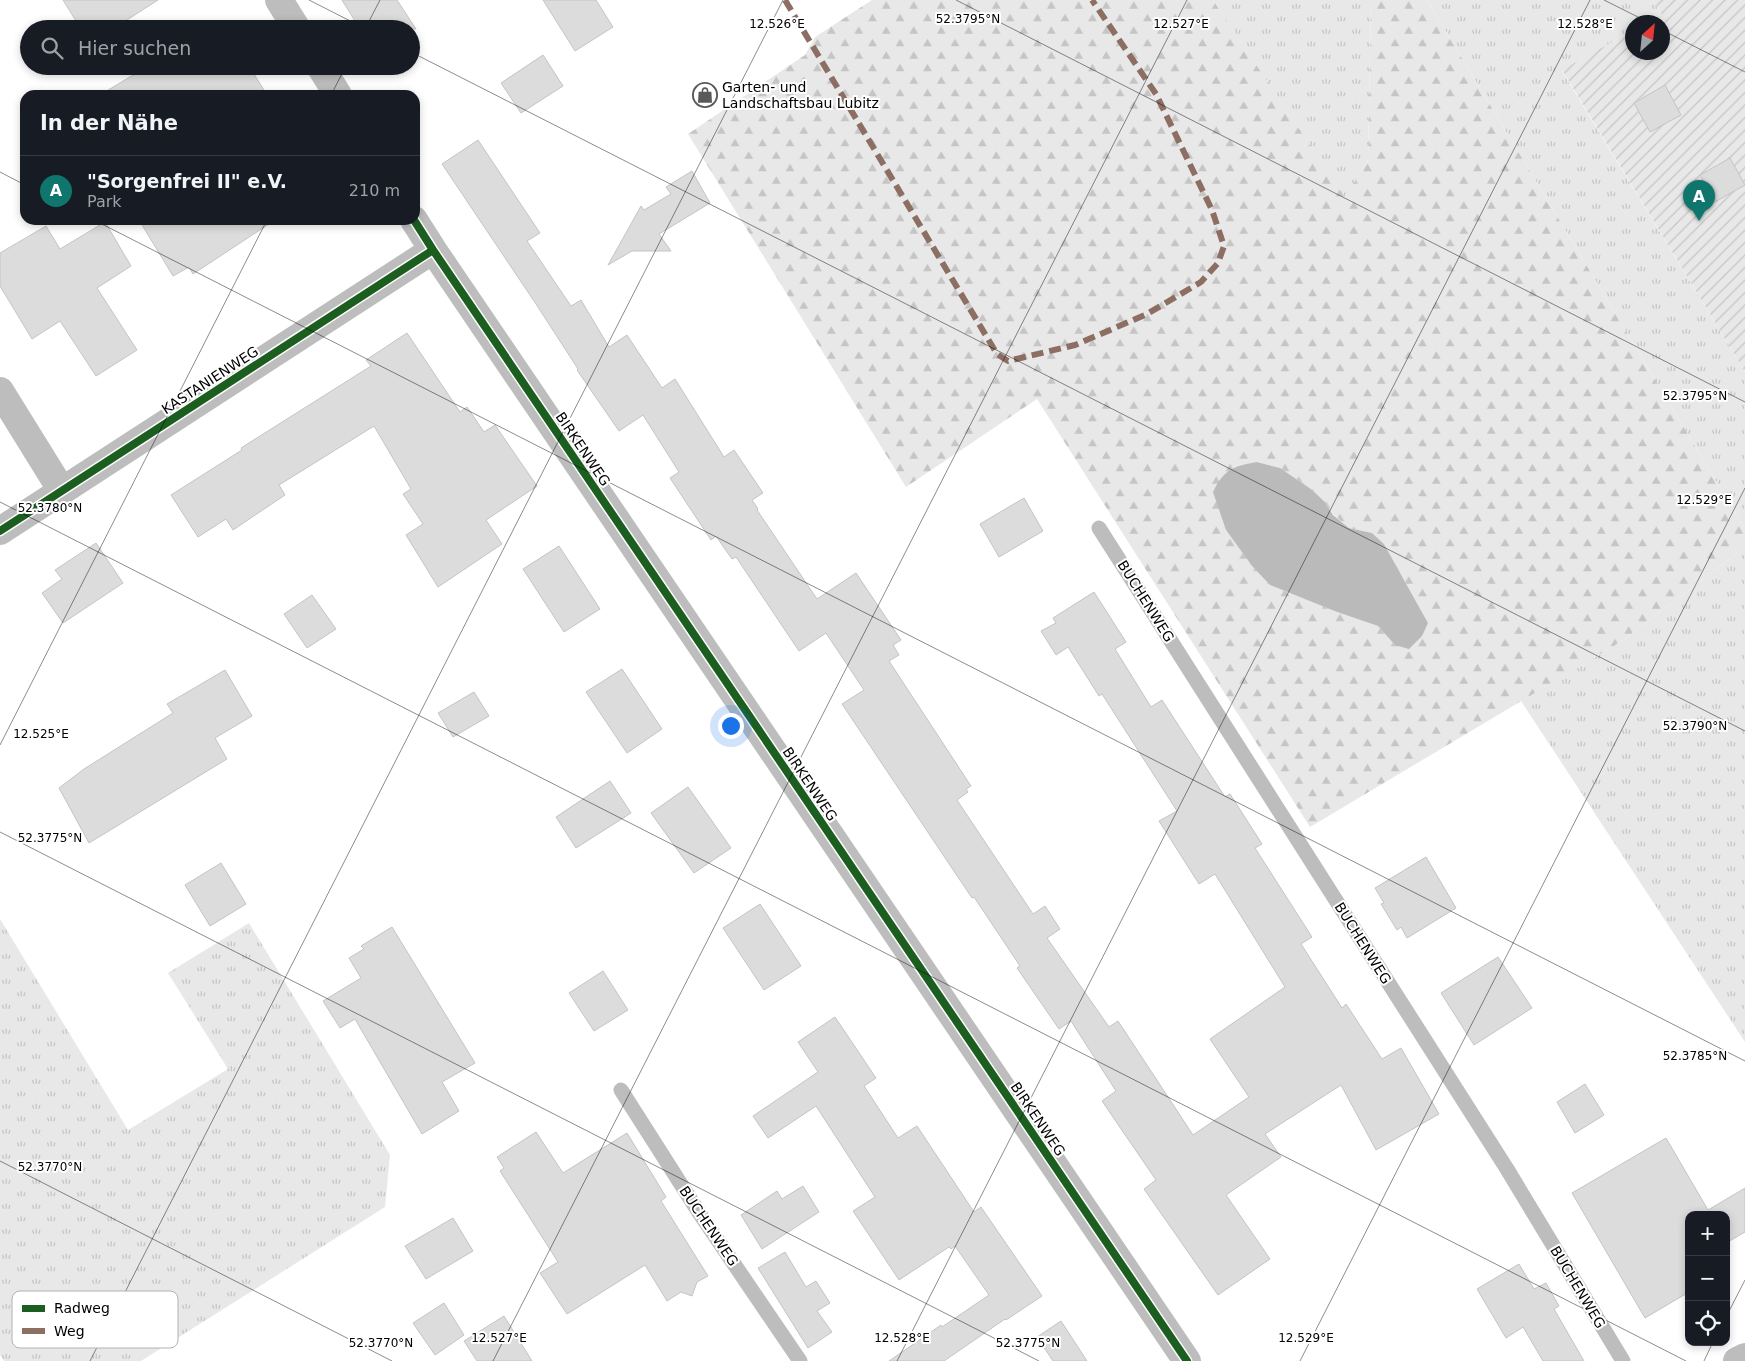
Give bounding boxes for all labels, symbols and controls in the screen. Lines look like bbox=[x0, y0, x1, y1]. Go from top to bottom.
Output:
text: 52.3795°N bbox=[936, 12, 1000, 26]
north arrow bbox=[1625, 15, 1670, 60]
text: 12.526°E bbox=[749, 17, 805, 31]
text: 12.527°E bbox=[1153, 17, 1209, 31]
text: 12.528°E bbox=[1557, 17, 1613, 31]
search box bbox=[20, 20, 420, 75]
icon: search bbox=[38, 34, 66, 62]
text: Hier suchen bbox=[78, 37, 191, 59]
place label: Garten- und Landschaftsbau Lubitz bbox=[722, 79, 879, 111]
shop icon: Garten- und Landschaftsbau Lubitz bbox=[692, 82, 718, 108]
text: In der Nähe bbox=[40, 111, 178, 135]
text: "Sorgenfrei II" e.V. bbox=[87, 170, 287, 192]
pin: A bbox=[1683, 180, 1715, 221]
text: A bbox=[50, 181, 62, 200]
text: 210 m bbox=[349, 181, 400, 200]
text: Park bbox=[87, 192, 122, 211]
street label: KASTANIENWEG bbox=[159, 343, 261, 417]
text: 52.3795°N bbox=[1663, 389, 1727, 403]
street label: BIRKENWEG bbox=[552, 409, 614, 489]
text: 12.529°E bbox=[1676, 493, 1732, 507]
text: 52.3780°N bbox=[18, 501, 82, 515]
street label: BUCHENWEG bbox=[1115, 557, 1177, 645]
your location bbox=[718, 713, 744, 739]
text: 52.3790°N bbox=[1663, 719, 1727, 733]
text: 12.525°E bbox=[13, 727, 69, 741]
street label: BIRKENWEG bbox=[779, 744, 841, 824]
text: 52.3775°N bbox=[18, 831, 82, 845]
street label: BUCHENWEG bbox=[1332, 899, 1394, 987]
text: 52.3785°N bbox=[1663, 1049, 1727, 1063]
street label: BIRKENWEG bbox=[1007, 1079, 1069, 1159]
text: 52.3770°N bbox=[18, 1160, 82, 1174]
street label: BUCHENWEG bbox=[676, 1183, 742, 1269]
map controls bbox=[1685, 1211, 1730, 1346]
button: + bbox=[1685, 1211, 1730, 1256]
street label: BUCHENWEG bbox=[1547, 1243, 1609, 1331]
button: − bbox=[1685, 1256, 1730, 1301]
legend bbox=[12, 1291, 178, 1348]
text: Radweg bbox=[54, 1300, 110, 1316]
button: locate bbox=[1685, 1301, 1730, 1346]
text: Weg bbox=[54, 1323, 85, 1339]
text: 12.527°E bbox=[471, 1331, 527, 1345]
text: 12.528°E bbox=[874, 1331, 930, 1345]
text: 12.529°E bbox=[1278, 1331, 1334, 1345]
text: 52.3770°N bbox=[349, 1336, 413, 1350]
text: 52.3775°N bbox=[996, 1336, 1060, 1350]

